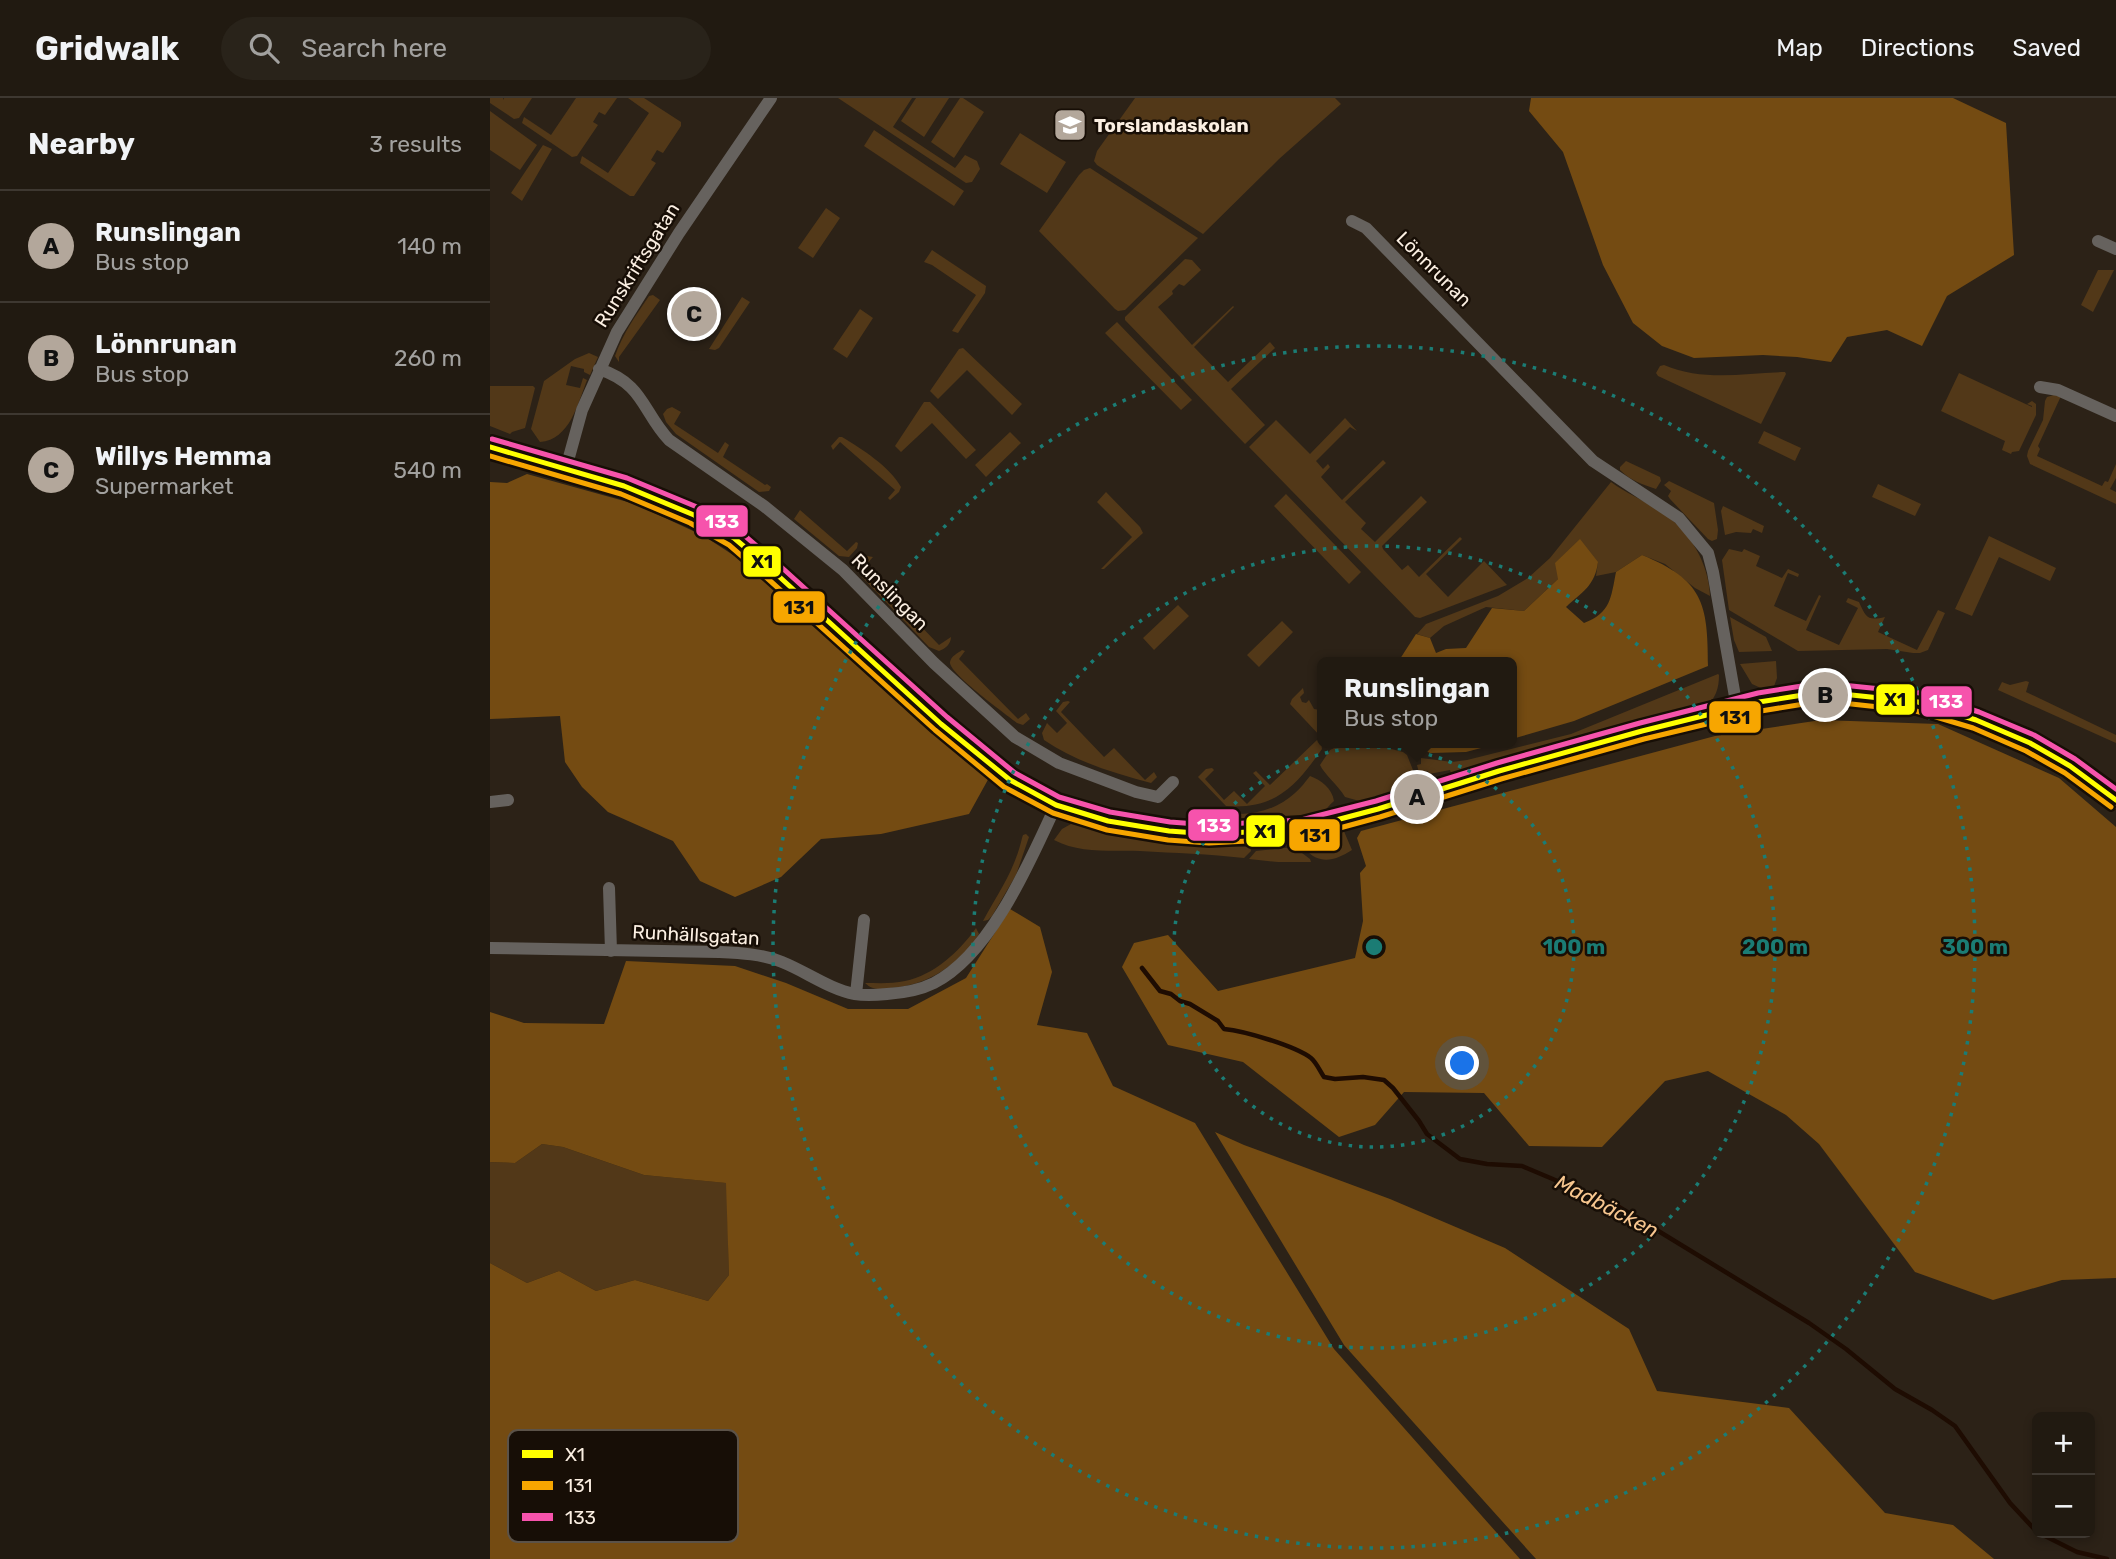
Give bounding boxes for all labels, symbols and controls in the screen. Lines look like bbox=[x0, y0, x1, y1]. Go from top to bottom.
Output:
search box bbox=[221, 17, 711, 80]
text: Gridwalk bbox=[35, 29, 179, 68]
icon: search bbox=[245, 29, 283, 67]
text: Search here bbox=[301, 33, 447, 64]
text: Map bbox=[1776, 34, 1823, 62]
text: Directions bbox=[1861, 34, 1974, 62]
text: Saved bbox=[2012, 34, 2081, 62]
school or university icon: Torslandaskolan bbox=[1051, 106, 1089, 144]
place label: Torslandaskolan bbox=[1094, 114, 1249, 137]
text: Nearby bbox=[28, 126, 135, 162]
text: 3 results bbox=[369, 130, 462, 158]
street label: Runskriftsgatan bbox=[590, 199, 684, 331]
text: Runslingan bbox=[95, 217, 241, 248]
street label: Lönnrunan bbox=[1392, 227, 1476, 311]
text: A bbox=[43, 232, 59, 260]
text: 140 m bbox=[397, 232, 462, 260]
text: Bus stop bbox=[95, 248, 189, 276]
pin: C bbox=[671, 288, 717, 340]
text: Lönnrunan bbox=[95, 329, 237, 360]
text: B bbox=[43, 344, 59, 372]
text: 260 m bbox=[394, 344, 462, 372]
text: Bus stop bbox=[95, 360, 189, 388]
text: Willys Hemma bbox=[95, 441, 272, 472]
text: C bbox=[43, 456, 59, 484]
text: 540 m bbox=[393, 456, 462, 484]
text: Supermarket bbox=[95, 472, 233, 500]
line badge: 133 bbox=[695, 504, 749, 538]
text: 133 bbox=[705, 510, 739, 533]
line badge: X1 bbox=[742, 545, 782, 578]
street label: Runslingan bbox=[847, 549, 933, 635]
text: X1 bbox=[751, 550, 773, 573]
line badge: 131 bbox=[772, 590, 826, 624]
text: 131 bbox=[783, 596, 815, 619]
popup bbox=[1317, 657, 1517, 748]
pin: B bbox=[1802, 669, 1848, 721]
text: Runslingan bbox=[1344, 673, 1490, 704]
line badge: X1 bbox=[1875, 683, 1916, 716]
line badge: 133 bbox=[1920, 685, 1973, 718]
text: X1 bbox=[1884, 688, 1906, 711]
text: 133 bbox=[1929, 690, 1963, 713]
line badge: 131 bbox=[1708, 700, 1762, 734]
text: Bus stop bbox=[1344, 704, 1438, 732]
text: 131 bbox=[1719, 706, 1751, 729]
pin: A bbox=[1394, 771, 1440, 823]
line badge: 133 bbox=[1187, 808, 1240, 842]
text: 133 bbox=[1197, 814, 1231, 837]
line badge: X1 bbox=[1245, 814, 1286, 848]
line badge: 131 bbox=[1288, 818, 1341, 852]
text: X1 bbox=[1254, 820, 1276, 843]
text: 131 bbox=[1299, 824, 1331, 847]
street label: Runhällsgatan bbox=[632, 920, 760, 950]
text: 100 m bbox=[1543, 934, 1605, 959]
text: 200 m bbox=[1742, 934, 1808, 959]
text: 300 m bbox=[1942, 934, 2008, 959]
centre of rings bbox=[1362, 935, 1386, 959]
your location bbox=[1445, 1046, 1479, 1080]
water label: Madbäcken bbox=[1551, 1169, 1663, 1243]
map controls bbox=[2032, 1412, 2095, 1538]
button: + bbox=[2032, 1412, 2095, 1475]
legend bbox=[508, 1430, 738, 1542]
text: X1 bbox=[565, 1443, 585, 1466]
text: 131 bbox=[565, 1474, 592, 1497]
button: − bbox=[2032, 1475, 2095, 1538]
text: 133 bbox=[565, 1506, 596, 1529]

